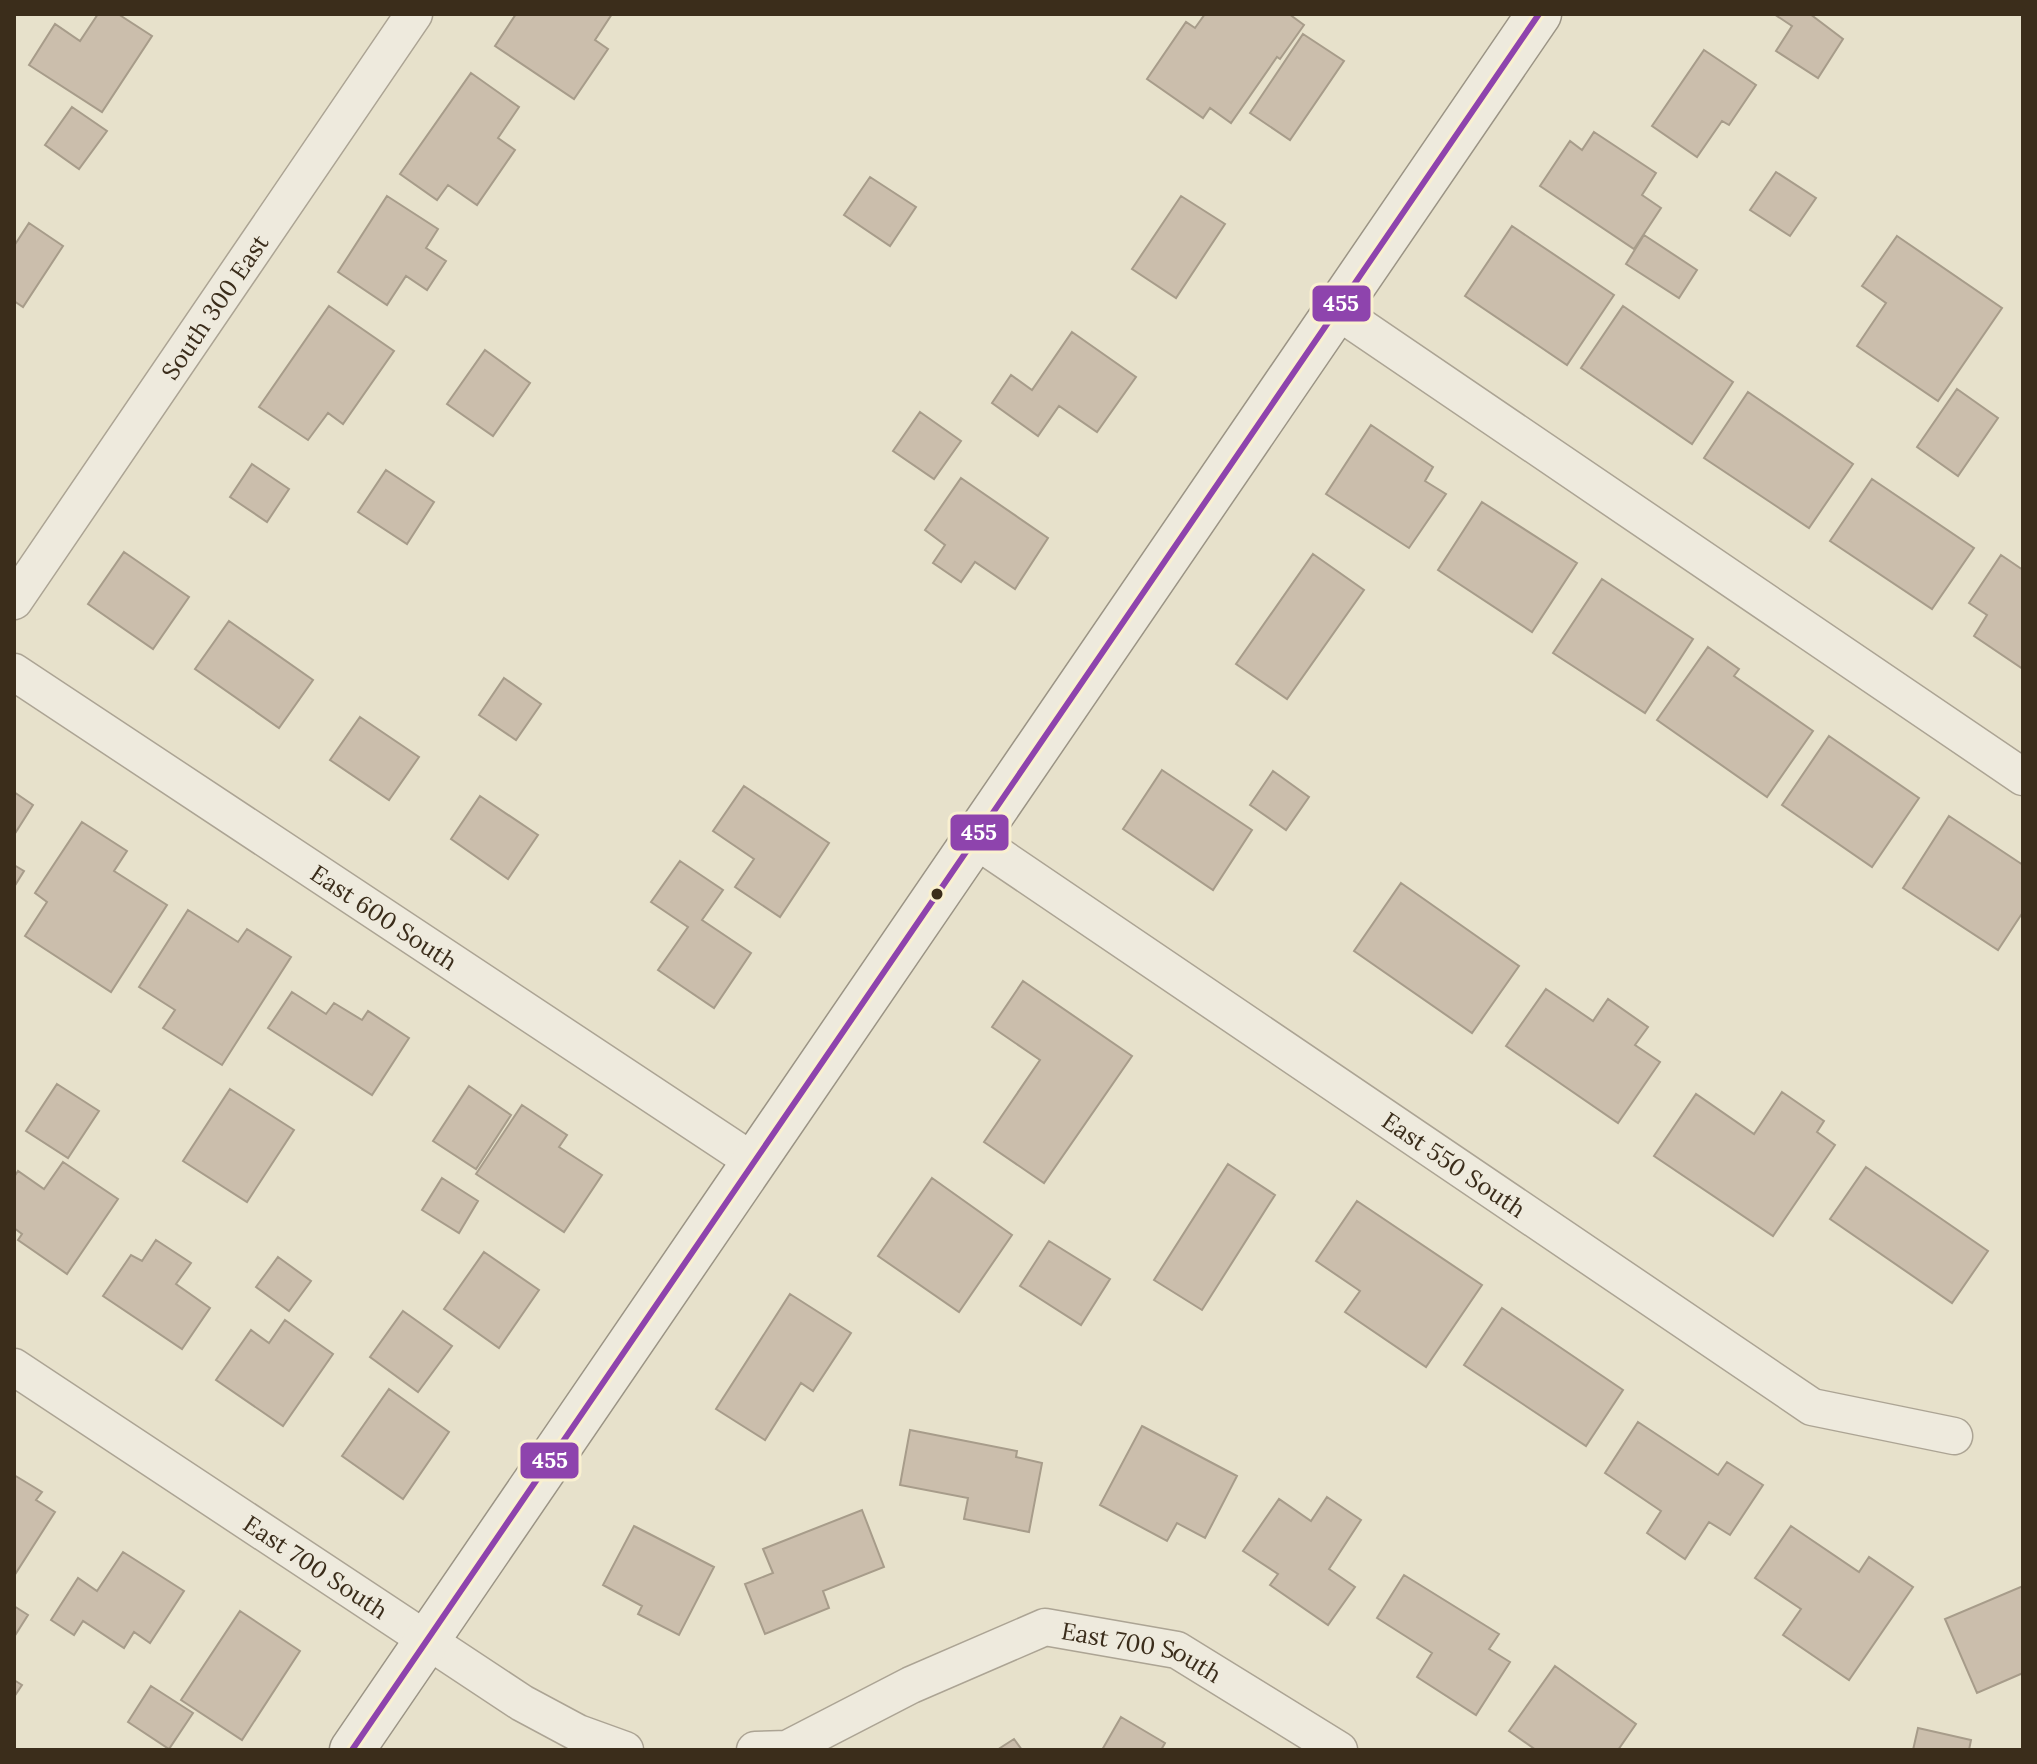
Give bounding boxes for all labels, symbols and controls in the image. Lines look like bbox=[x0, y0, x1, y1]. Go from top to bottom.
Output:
street label: South 300 East bbox=[154, 228, 275, 385]
line badge: 455 bbox=[1311, 284, 1372, 323]
text: 455 bbox=[1323, 289, 1359, 317]
line badge: 455 bbox=[949, 813, 1010, 852]
text: 455 bbox=[961, 818, 997, 846]
street label: East 600 South bbox=[305, 857, 464, 977]
unlabelled marker bbox=[929, 886, 945, 902]
street label: East 550 South bbox=[1376, 1105, 1532, 1224]
line badge: 455 bbox=[519, 1441, 580, 1480]
text: 455 bbox=[532, 1446, 568, 1474]
street label: East 700 South bbox=[238, 1508, 394, 1626]
street label: East 700 South bbox=[1059, 1615, 1228, 1689]

